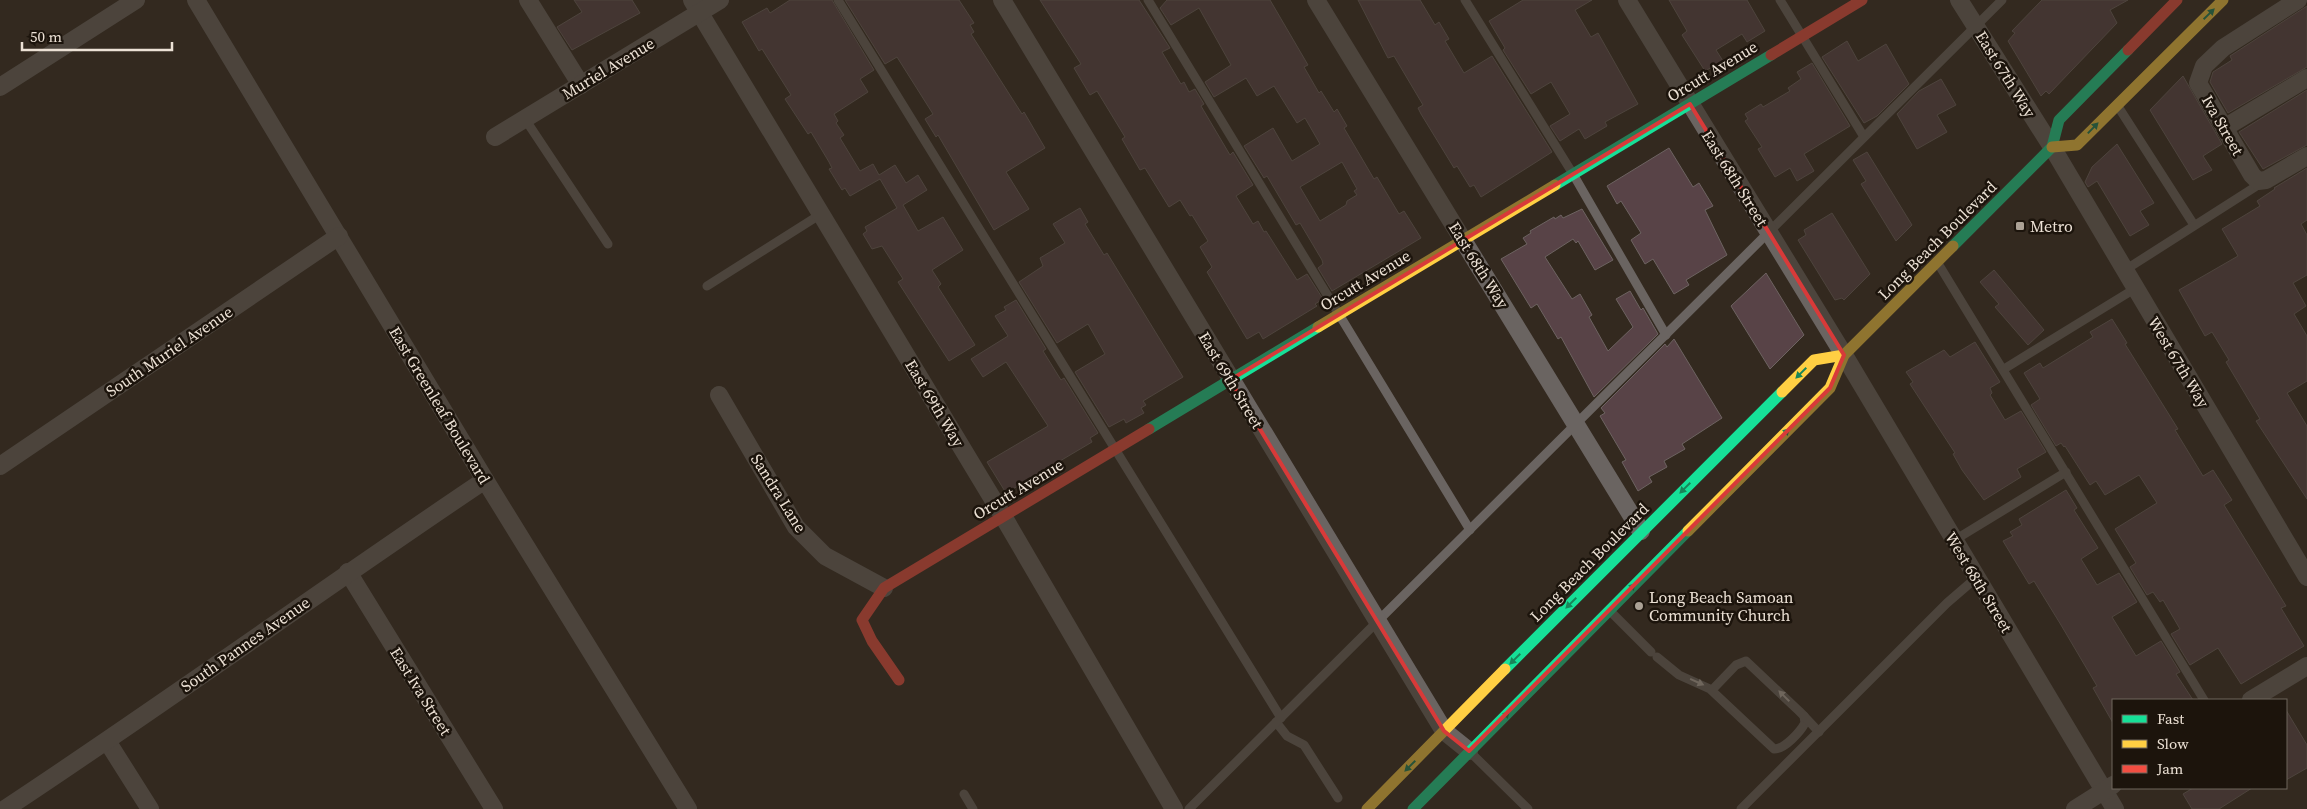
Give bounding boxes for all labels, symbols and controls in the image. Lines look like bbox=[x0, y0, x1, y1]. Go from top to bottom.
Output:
one-way arrow bbox=[2203, 8, 2215, 20]
scale bar bbox=[22, 20, 172, 52]
text: 50 m bbox=[30, 26, 62, 47]
street label: East 67th Way bbox=[1971, 27, 2042, 122]
street label: Muriel Avenue bbox=[558, 32, 658, 104]
street label: Orcutt Avenue bbox=[1663, 35, 1761, 107]
street label: Iva Street bbox=[2197, 91, 2250, 160]
one-way arrow bbox=[2087, 122, 2099, 134]
street label: East 68th Street bbox=[1697, 126, 1774, 231]
street label: Long Beach Boulevard bbox=[1873, 176, 2001, 304]
place label: Metro bbox=[2030, 215, 2073, 237]
street label: East 68th Way bbox=[1444, 218, 1515, 313]
marker: Metro bbox=[2014, 220, 2026, 232]
street label: Orcutt Avenue bbox=[1316, 244, 1414, 316]
street label: South Muriel Avenue bbox=[101, 300, 237, 402]
street label: West 67th Way bbox=[2143, 312, 2215, 412]
street label: East Greenleaf Boulevard bbox=[384, 322, 496, 488]
street label: East 69th Street bbox=[1193, 327, 1269, 433]
street label: East 69th Way bbox=[900, 355, 970, 451]
one-way arrow bbox=[1795, 367, 1807, 379]
one-way arrow bbox=[1778, 429, 1790, 441]
street label: Sandra Lane bbox=[746, 449, 812, 537]
street label: Orcutt Avenue bbox=[969, 453, 1067, 525]
one-way arrow bbox=[1680, 482, 1692, 494]
street label: Long Beach Boulevard bbox=[1525, 498, 1653, 626]
street label: West 68th Street bbox=[1940, 527, 2018, 637]
one-way arrow bbox=[1624, 583, 1636, 595]
place label: Long Beach Samoan Community Church bbox=[1649, 586, 1794, 626]
street label: South Pannes Avenue bbox=[176, 591, 314, 697]
one-way arrow bbox=[1565, 597, 1577, 609]
marker: Long Beach Samoan Community Church bbox=[1633, 600, 1645, 612]
street label: East Iva Street bbox=[385, 643, 457, 740]
one-way arrow bbox=[1509, 653, 1521, 665]
one-way arrow bbox=[1690, 679, 1704, 687]
one-way arrow bbox=[1778, 690, 1790, 702]
legend bbox=[2112, 699, 2287, 789]
text: Fast bbox=[2157, 708, 2184, 729]
one-way arrow bbox=[1497, 711, 1509, 723]
text: Slow bbox=[2157, 733, 2189, 754]
text: Jam bbox=[2156, 758, 2184, 779]
one-way arrow bbox=[1404, 760, 1416, 772]

